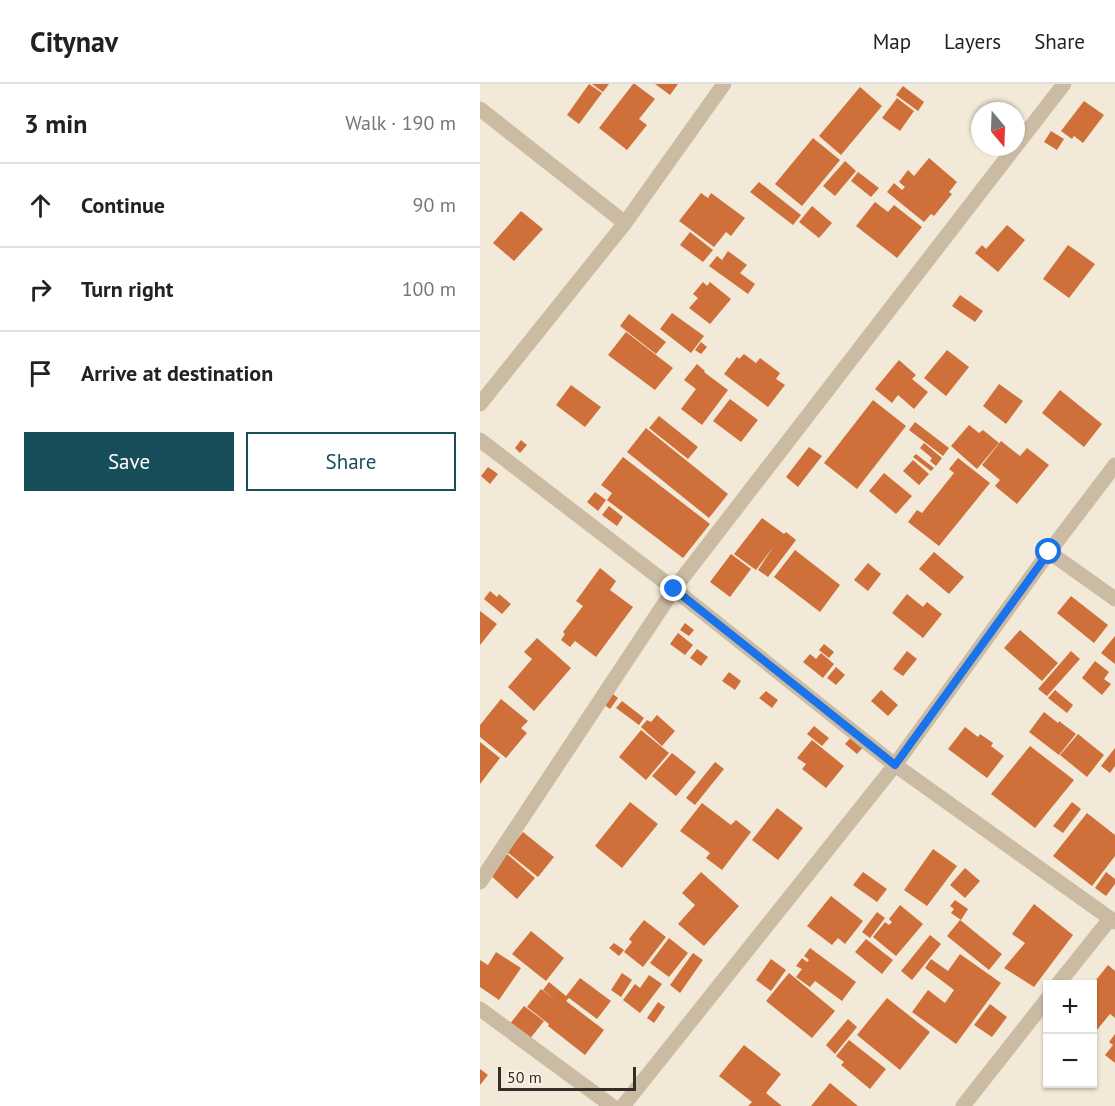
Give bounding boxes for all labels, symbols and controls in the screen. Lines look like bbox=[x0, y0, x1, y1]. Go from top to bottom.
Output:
text: Citynav bbox=[30, 23, 118, 60]
text: Map bbox=[873, 28, 911, 55]
text: Layers bbox=[944, 28, 1001, 55]
text: Share bbox=[1034, 28, 1085, 55]
north arrow bbox=[971, 102, 1025, 156]
text: 3 min bbox=[24, 107, 87, 140]
text: Walk · 190 m bbox=[345, 110, 456, 136]
icon: ahead bbox=[24, 189, 57, 222]
text: Continue bbox=[81, 191, 165, 219]
text: 90 m bbox=[413, 192, 456, 218]
icon: right bbox=[24, 273, 57, 306]
text: Turn right bbox=[81, 275, 173, 303]
text: 100 m bbox=[402, 276, 456, 302]
icon: arrive bbox=[24, 357, 57, 390]
text: Arrive at destination bbox=[81, 359, 273, 387]
button: Save bbox=[24, 432, 234, 491]
button: Share bbox=[246, 432, 456, 491]
route start bbox=[1035, 538, 1061, 564]
route end bbox=[660, 575, 686, 601]
map controls bbox=[1043, 980, 1097, 1088]
button: + bbox=[1043, 980, 1097, 1034]
button: − bbox=[1043, 1034, 1097, 1088]
scale bar bbox=[498, 1064, 636, 1092]
text: 50 m bbox=[507, 1067, 542, 1087]

